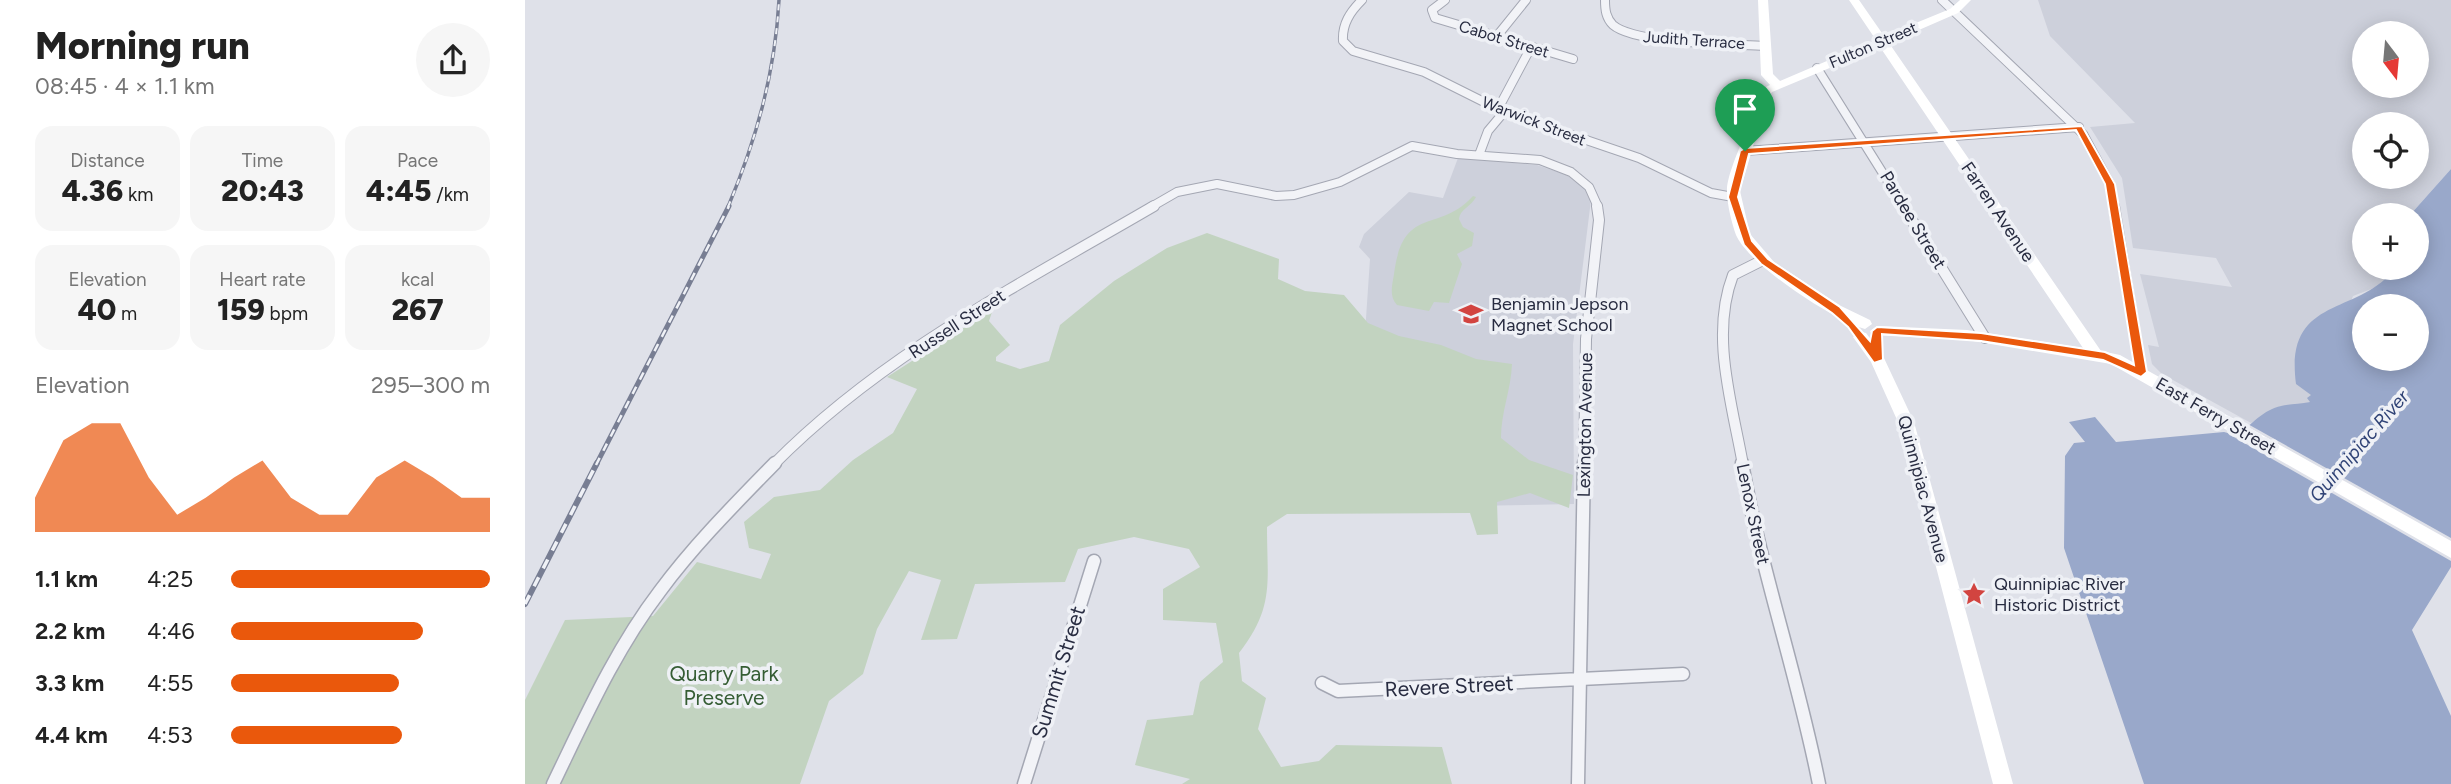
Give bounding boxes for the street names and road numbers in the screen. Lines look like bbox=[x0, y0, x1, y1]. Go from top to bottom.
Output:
street label: Cabot Street bbox=[1457, 16, 1551, 62]
street label: Fulton Street bbox=[1826, 18, 1920, 72]
street label: Judith Terrace bbox=[1642, 27, 1746, 53]
street label: Warwick Street bbox=[1479, 92, 1589, 150]
street label: Farren Avenue bbox=[1956, 158, 2040, 266]
street label: Pardee Street bbox=[1875, 167, 1951, 273]
street label: Russell Street bbox=[905, 285, 1010, 363]
street label: Lexington Avenue bbox=[1573, 352, 1597, 498]
street label: East Ferry Street bbox=[2152, 373, 2280, 459]
street label: Quinnipiac Avenue bbox=[1893, 413, 1953, 565]
street label: Lenox Street bbox=[1732, 461, 1775, 567]
street label: Summit Street bbox=[1026, 603, 1090, 741]
street label: Revere Street bbox=[1384, 670, 1514, 702]

